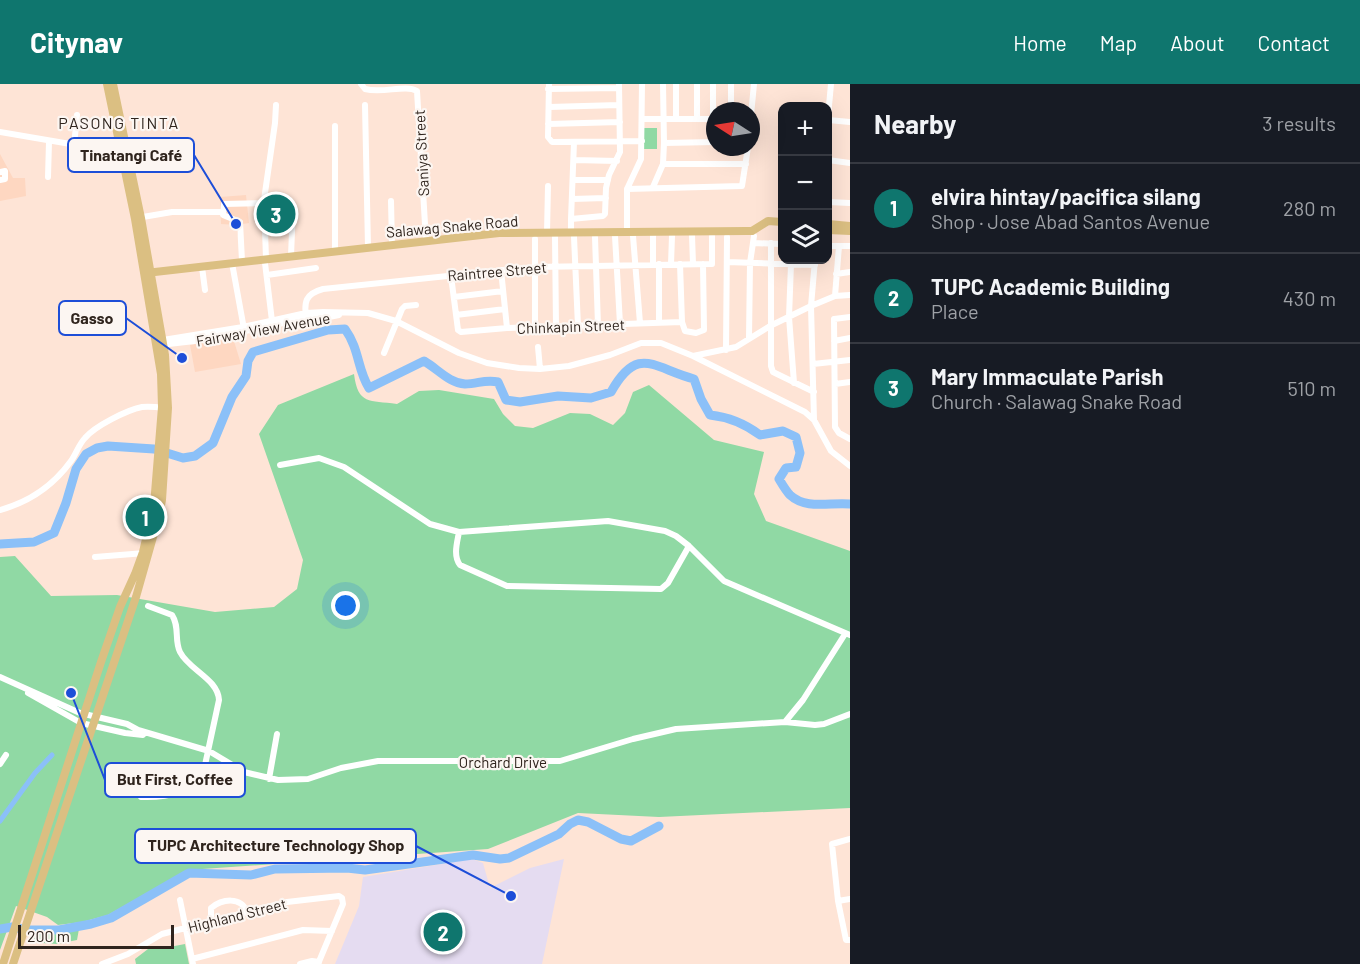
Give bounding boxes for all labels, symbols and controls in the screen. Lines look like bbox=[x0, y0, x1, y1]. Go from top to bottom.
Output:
text: Citynav bbox=[30, 25, 123, 59]
text: Home bbox=[1013, 30, 1067, 55]
text: Map bbox=[1100, 30, 1137, 55]
text: About bbox=[1170, 30, 1225, 55]
text: Contact bbox=[1258, 30, 1330, 55]
north arrow bbox=[706, 102, 760, 156]
map controls bbox=[778, 102, 832, 264]
button: + bbox=[778, 102, 832, 156]
text: Nearby bbox=[874, 108, 956, 139]
street label: Saniya Street bbox=[410, 109, 432, 197]
text: 3 results bbox=[1262, 111, 1336, 135]
district label: PASONG TINTA bbox=[58, 113, 180, 132]
callout: Tinatangi Café bbox=[68, 138, 194, 172]
text: Tinatangi Café bbox=[80, 145, 182, 164]
button: − bbox=[778, 156, 832, 210]
text: elvira hintay/pacifica silang bbox=[931, 183, 1201, 209]
pin: 3 bbox=[256, 192, 296, 236]
text: 1 bbox=[890, 196, 897, 220]
text: 280 m bbox=[1283, 196, 1336, 220]
text: Shop · Jose Abad Santos Avenue bbox=[931, 209, 1210, 233]
button: layers bbox=[778, 210, 832, 264]
street label: Salawag Snake Road bbox=[385, 211, 519, 241]
street label: Raintree Street bbox=[447, 258, 547, 284]
text: TUPC Academic Building bbox=[931, 273, 1170, 299]
text: 2 bbox=[888, 286, 899, 310]
text: 430 m bbox=[1283, 286, 1336, 310]
text: Place bbox=[931, 299, 979, 323]
callout: Gasso bbox=[59, 301, 126, 335]
text: Gasso bbox=[70, 308, 114, 327]
street label: Fairway View Avenue bbox=[195, 308, 331, 350]
street label: Chinkapin Street bbox=[517, 315, 625, 337]
text: Mary Immaculate Parish bbox=[931, 363, 1164, 389]
text: 3 bbox=[888, 376, 899, 400]
text: 510 m bbox=[1287, 376, 1336, 400]
text: Church · Salawag Snake Road bbox=[931, 389, 1182, 413]
pin: 1 bbox=[126, 494, 164, 540]
your location bbox=[331, 591, 360, 620]
street label: Orchard Drive bbox=[459, 753, 547, 771]
callout: But First, Coffee bbox=[105, 763, 245, 797]
text: But First, Coffee bbox=[117, 769, 233, 788]
callout: TUPC Architecture Technology Shop bbox=[135, 829, 416, 863]
text: TUPC Architecture Technology Shop bbox=[148, 835, 404, 854]
street label: Highland Street bbox=[186, 894, 288, 936]
pin: 2 bbox=[424, 910, 462, 954]
scale bar bbox=[18, 922, 174, 950]
text: 200 m bbox=[27, 926, 70, 945]

